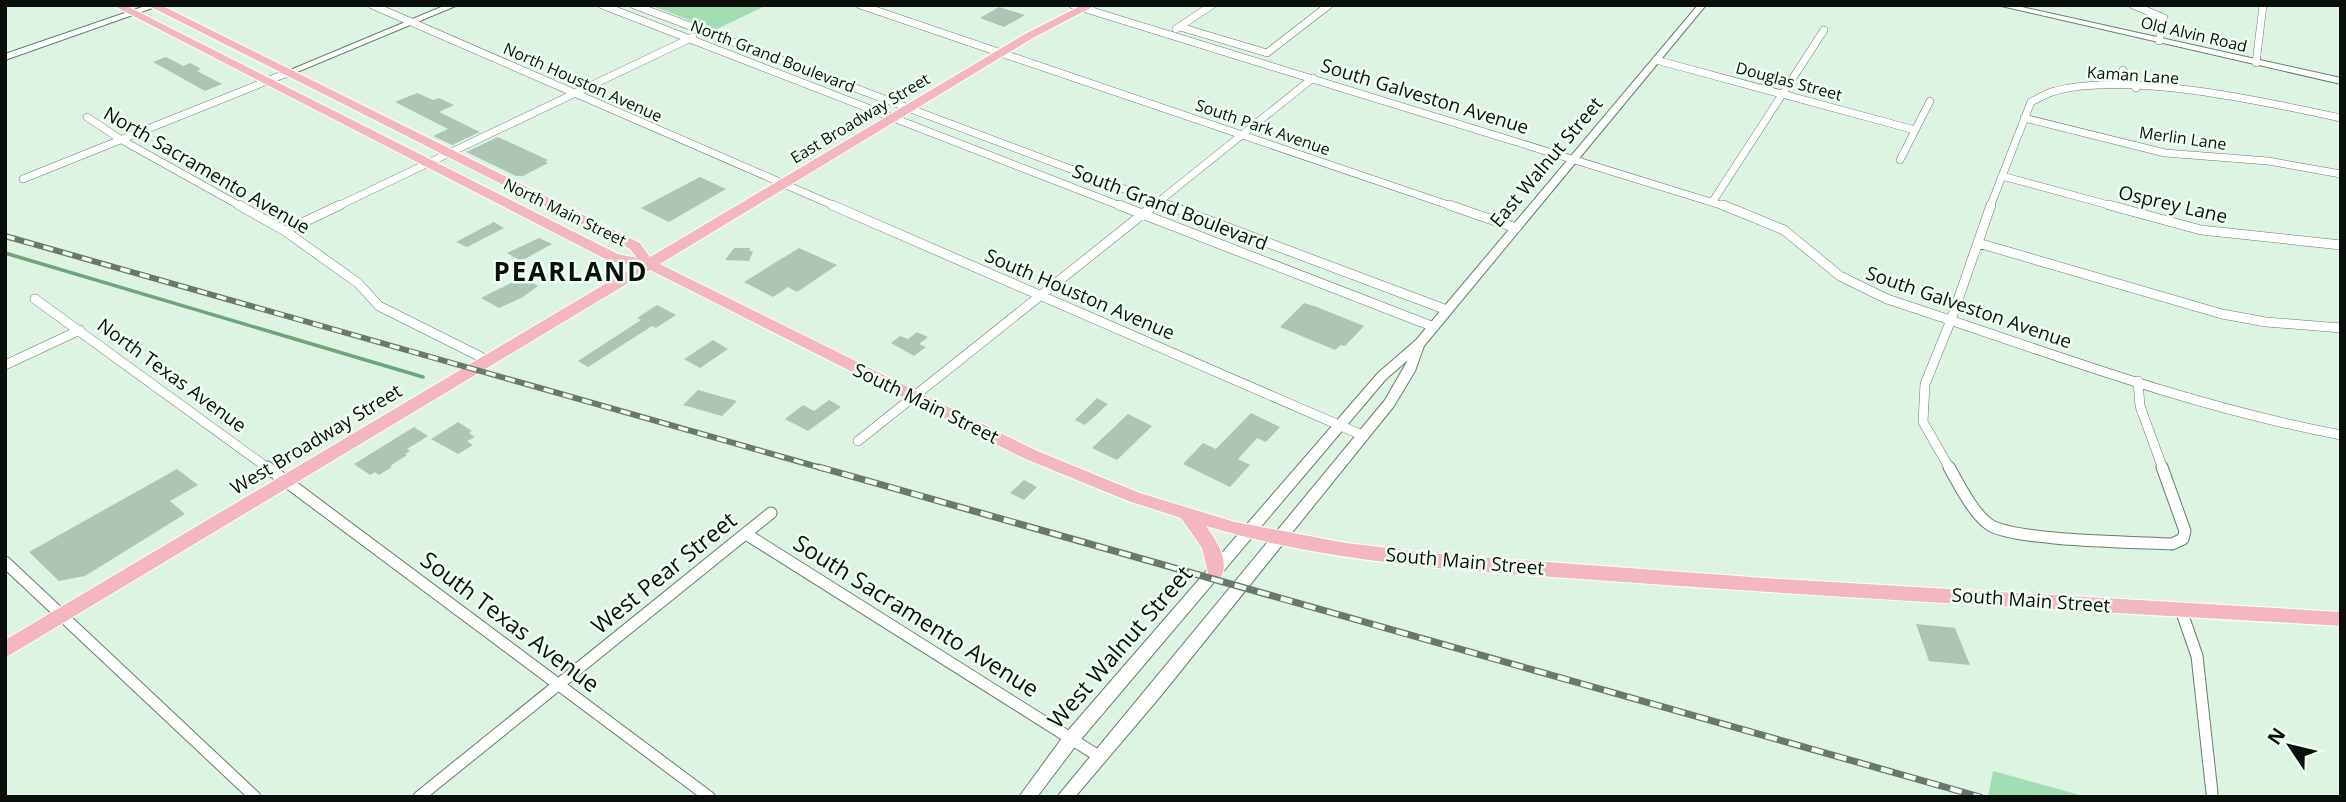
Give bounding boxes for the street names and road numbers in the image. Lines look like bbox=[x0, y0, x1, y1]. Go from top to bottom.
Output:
street label: Old Alvin Road bbox=[2139, 11, 2249, 57]
street label: North Grand Boulevard bbox=[688, 14, 858, 98]
street label: North Houston Avenue bbox=[500, 37, 666, 127]
street label: South Galveston Avenue bbox=[1318, 52, 1532, 140]
street label: Douglas Street bbox=[1733, 56, 1845, 106]
street label: Kaman Lane bbox=[2086, 61, 2180, 89]
street label: East Broadway Street bbox=[786, 68, 934, 168]
street label: East Walnut Street bbox=[1484, 91, 1608, 233]
street label: South Park Avenue bbox=[1193, 94, 1333, 160]
street label: North Sacramento Avenue bbox=[99, 100, 315, 240]
street label: Merlin Lane bbox=[2138, 121, 2228, 155]
street label: South Grand Boulevard bbox=[1068, 158, 1272, 256]
street label: North Main Street bbox=[500, 173, 630, 251]
street label: Osprey Lane bbox=[2116, 179, 2230, 229]
street label: South Houston Avenue bbox=[981, 242, 1179, 346]
street label: South Galveston Avenue bbox=[1863, 260, 2075, 354]
street label: North Texas Avenue bbox=[92, 312, 252, 438]
street label: South Main Street bbox=[849, 356, 1003, 450]
street label: West Broadway Street bbox=[226, 377, 407, 500]
street label: West Pear Street bbox=[584, 504, 743, 641]
street label: South Sacramento Avenue bbox=[788, 526, 1045, 704]
street label: South Main Street bbox=[1385, 541, 1546, 581]
street label: South Texas Avenue bbox=[415, 543, 607, 699]
street label: West Walnut Street bbox=[1040, 558, 1199, 734]
street label: South Main Street bbox=[1951, 581, 2111, 619]

